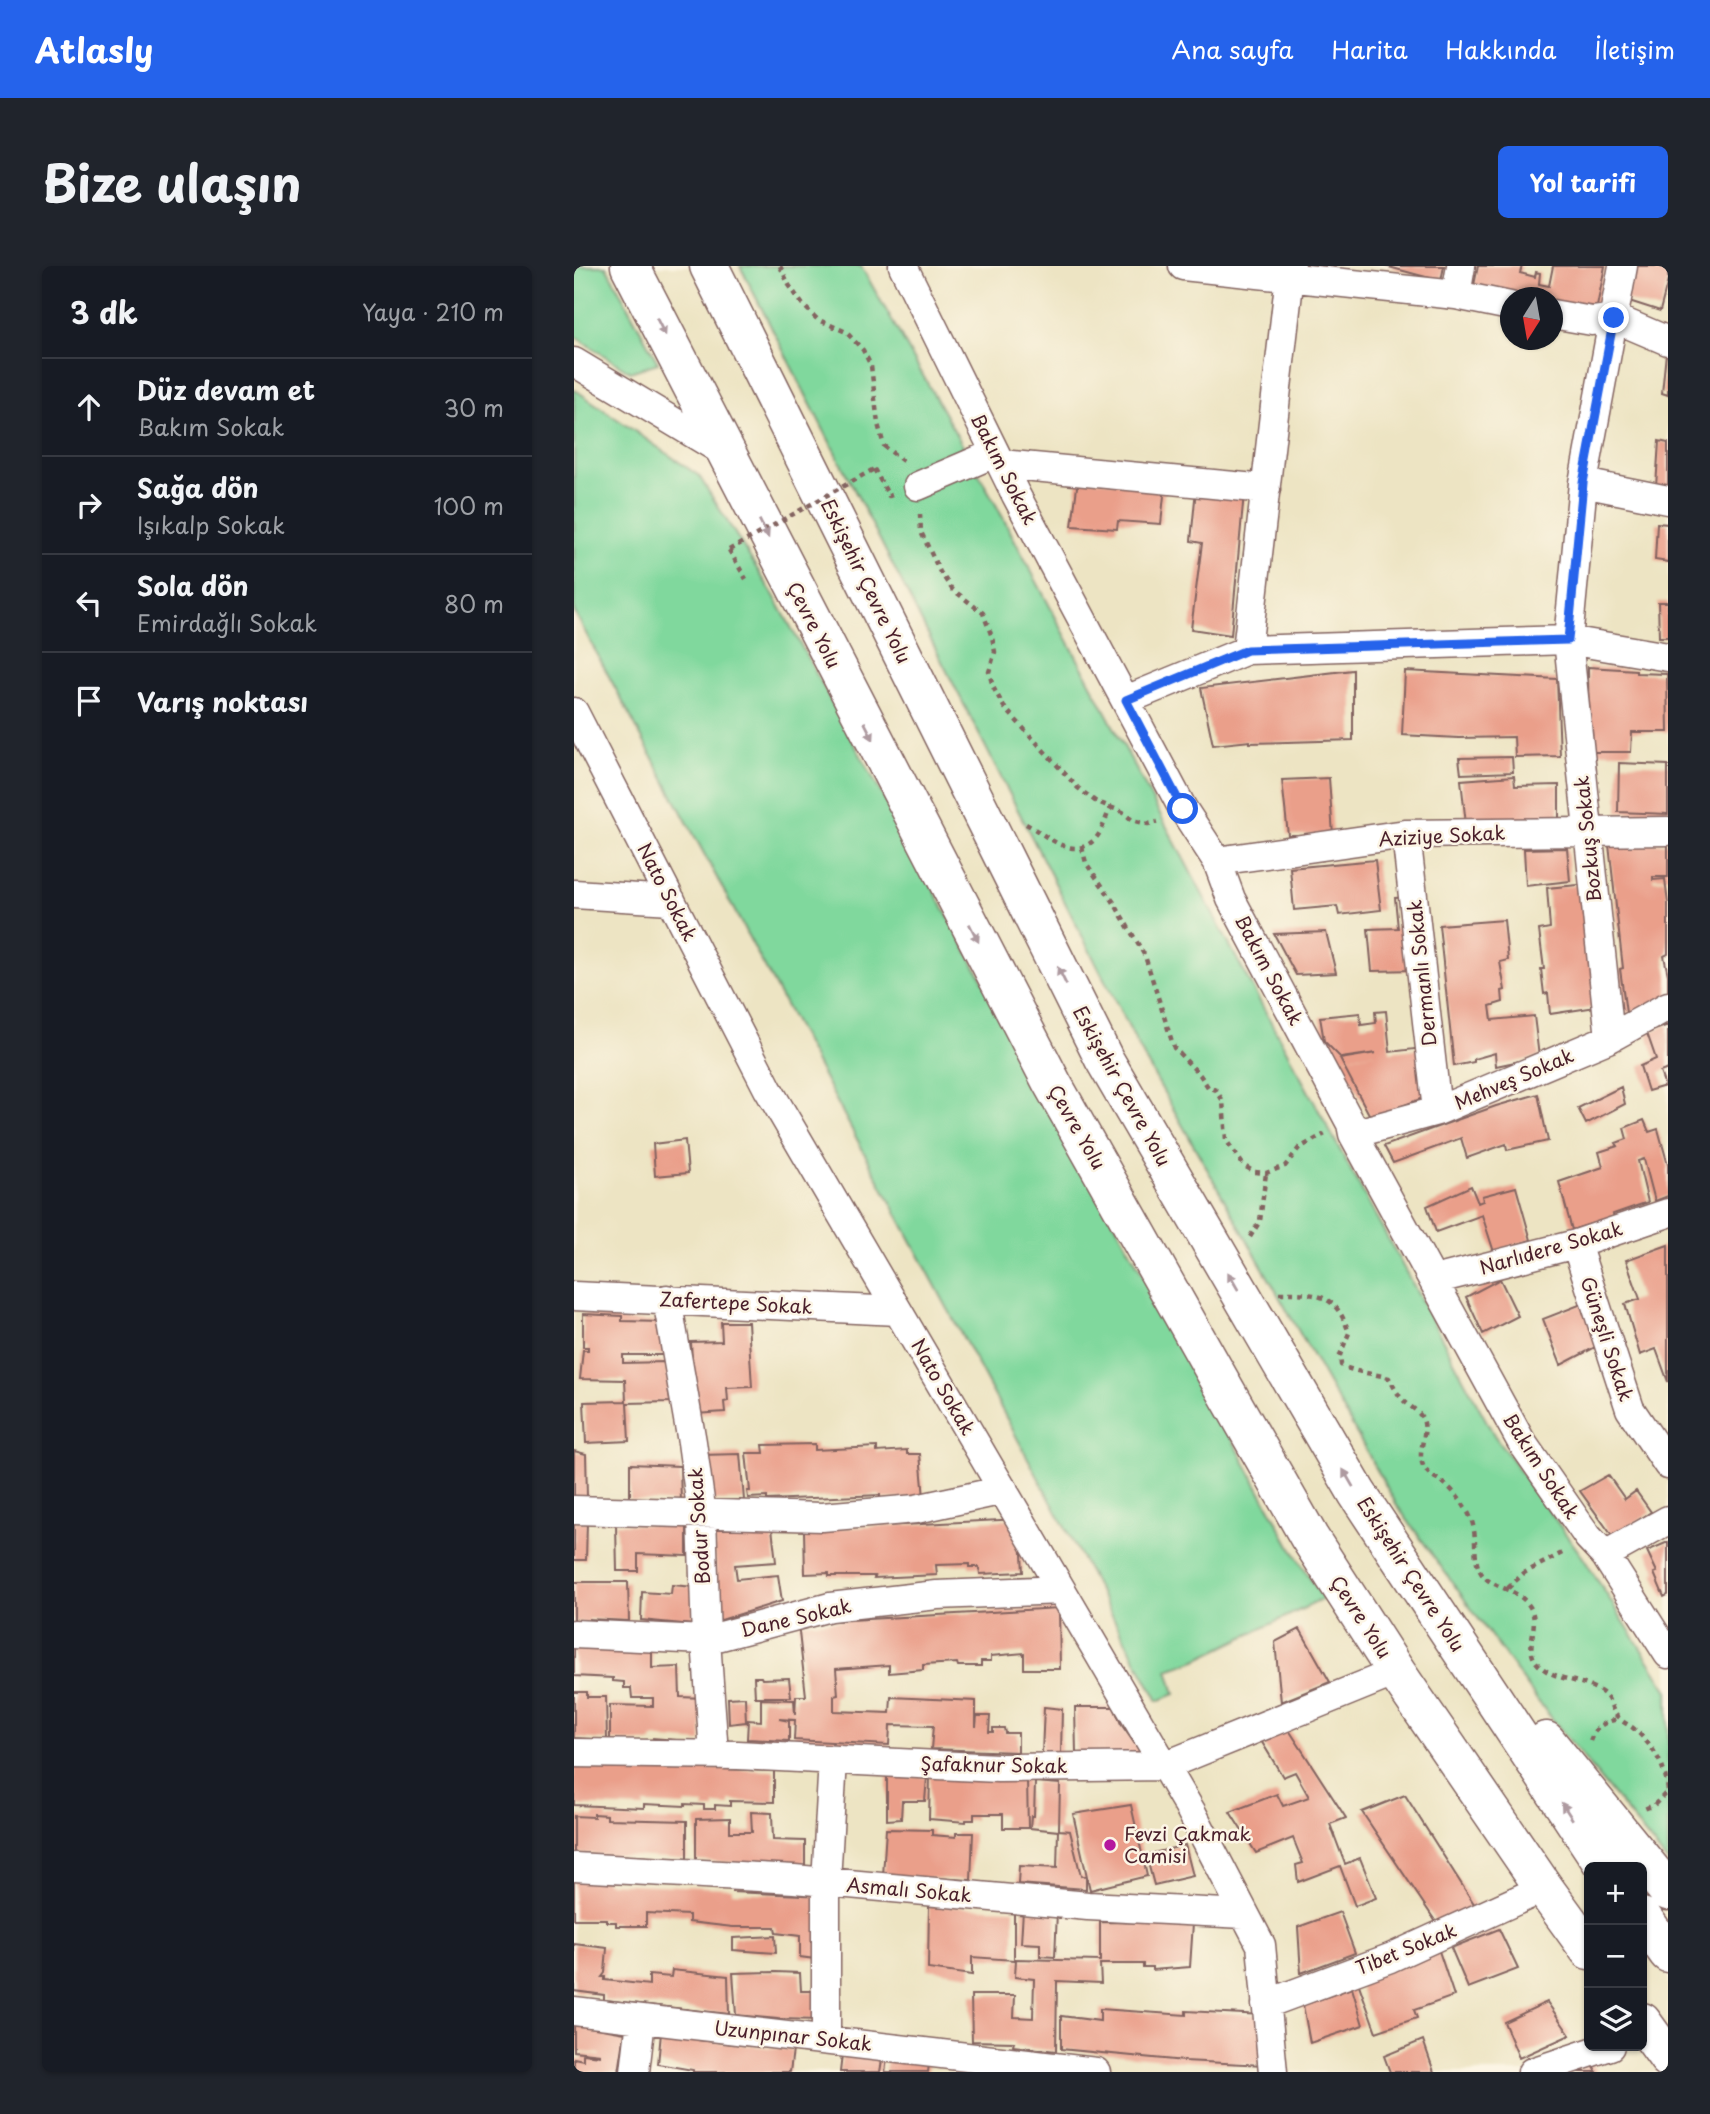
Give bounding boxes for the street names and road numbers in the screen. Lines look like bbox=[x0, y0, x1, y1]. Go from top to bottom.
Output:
street label: Bakım Sokak bbox=[965, 408, 1045, 529]
street label: Eskişehir Çevre Yolu bbox=[816, 495, 916, 667]
street label: Çevre Yolu bbox=[783, 578, 845, 672]
street label: Bozkuş Sokak bbox=[1566, 775, 1608, 904]
street label: Aziziye Sokak bbox=[1378, 818, 1506, 852]
street label: Nato Sokak bbox=[631, 837, 705, 946]
street label: Dermanlı Sokak bbox=[1399, 899, 1443, 1048]
street label: Bakım Sokak bbox=[1229, 909, 1311, 1030]
street label: Eskişehir Çevre Yolu bbox=[1068, 1002, 1176, 1170]
street label: Mehveş Sokak bbox=[1450, 1040, 1578, 1116]
street label: Çevre Yolu bbox=[1044, 1081, 1110, 1173]
street label: Narlıdere Sokak bbox=[1476, 1213, 1626, 1281]
street label: Güneşli Sokak bbox=[1575, 1273, 1641, 1405]
street label: Zafertepe Sokak bbox=[659, 1284, 813, 1320]
street label: Nato Sokak bbox=[905, 1333, 983, 1440]
street label: Bakım Sokak bbox=[1497, 1407, 1587, 1524]
street label: Bodur Sokak bbox=[680, 1466, 716, 1586]
street label: Eskişehir Çevre Yolu bbox=[1352, 1492, 1470, 1656]
street label: Çevre Yolu bbox=[1326, 1572, 1396, 1662]
street label: Dane Sokak bbox=[738, 1591, 854, 1643]
street label: Şafaknur Sokak bbox=[920, 1749, 1068, 1779]
street label: Asmalı Sokak bbox=[845, 1870, 973, 1908]
street label: Tibet Sokak bbox=[1351, 1915, 1461, 1981]
street label: Uzunpınar Sokak bbox=[713, 2013, 873, 2057]

